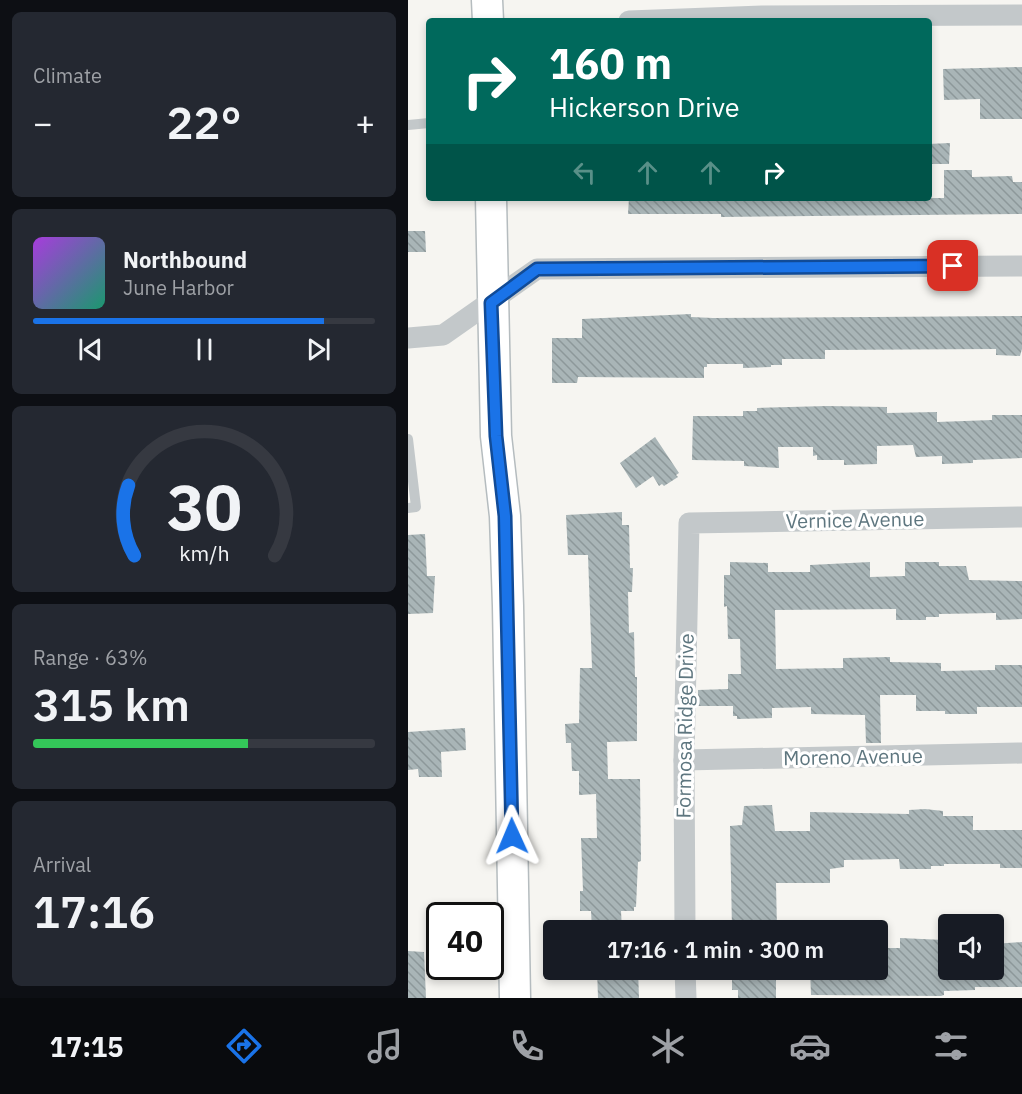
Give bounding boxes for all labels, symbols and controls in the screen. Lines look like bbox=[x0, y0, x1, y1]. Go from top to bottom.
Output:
text: 160 m bbox=[549, 36, 672, 91]
icon: right bbox=[450, 42, 528, 120]
text: Climate bbox=[33, 62, 102, 89]
text: Hickerson Drive bbox=[549, 89, 740, 124]
text: 22° bbox=[166, 93, 242, 151]
text: − bbox=[33, 101, 53, 144]
text: + bbox=[355, 101, 375, 144]
icon: left bbox=[568, 156, 601, 189]
icon: ahead bbox=[631, 156, 664, 189]
icon: ahead bbox=[694, 156, 727, 189]
icon: right bbox=[757, 156, 790, 189]
pin bbox=[927, 240, 978, 291]
text: Northbound bbox=[123, 245, 247, 274]
icon: arrive bbox=[936, 249, 969, 282]
text: June Harbor bbox=[123, 274, 234, 301]
icon: previous bbox=[74, 333, 107, 366]
icon: pause bbox=[188, 333, 221, 366]
icon: next bbox=[302, 333, 335, 366]
text: 30 bbox=[167, 466, 241, 547]
street label: Vernice Avenue bbox=[785, 505, 925, 534]
text: km/h bbox=[179, 539, 229, 567]
street label: Formosa Ridge Drive bbox=[669, 633, 700, 819]
text: Range · 63% bbox=[33, 644, 148, 671]
text: 315 km bbox=[33, 675, 190, 733]
street label: Moreno Avenue bbox=[783, 742, 923, 771]
position arrow bbox=[480, 804, 544, 868]
text: Arrival bbox=[33, 851, 91, 878]
text: 17:16 bbox=[33, 882, 155, 940]
speed limit sign: 40 bbox=[426, 902, 504, 980]
map controls bbox=[938, 914, 1004, 980]
button: sound bbox=[938, 914, 1004, 980]
text: 17:16 · 1 min · 300 m bbox=[607, 935, 824, 964]
icon: directions bbox=[223, 1025, 265, 1067]
icon: music bbox=[364, 1025, 406, 1067]
icon: phone bbox=[506, 1025, 548, 1067]
icon: climate bbox=[647, 1025, 689, 1067]
icon: car bbox=[789, 1025, 831, 1067]
icon: filters bbox=[930, 1025, 972, 1067]
text: 17:15 bbox=[50, 1029, 123, 1064]

